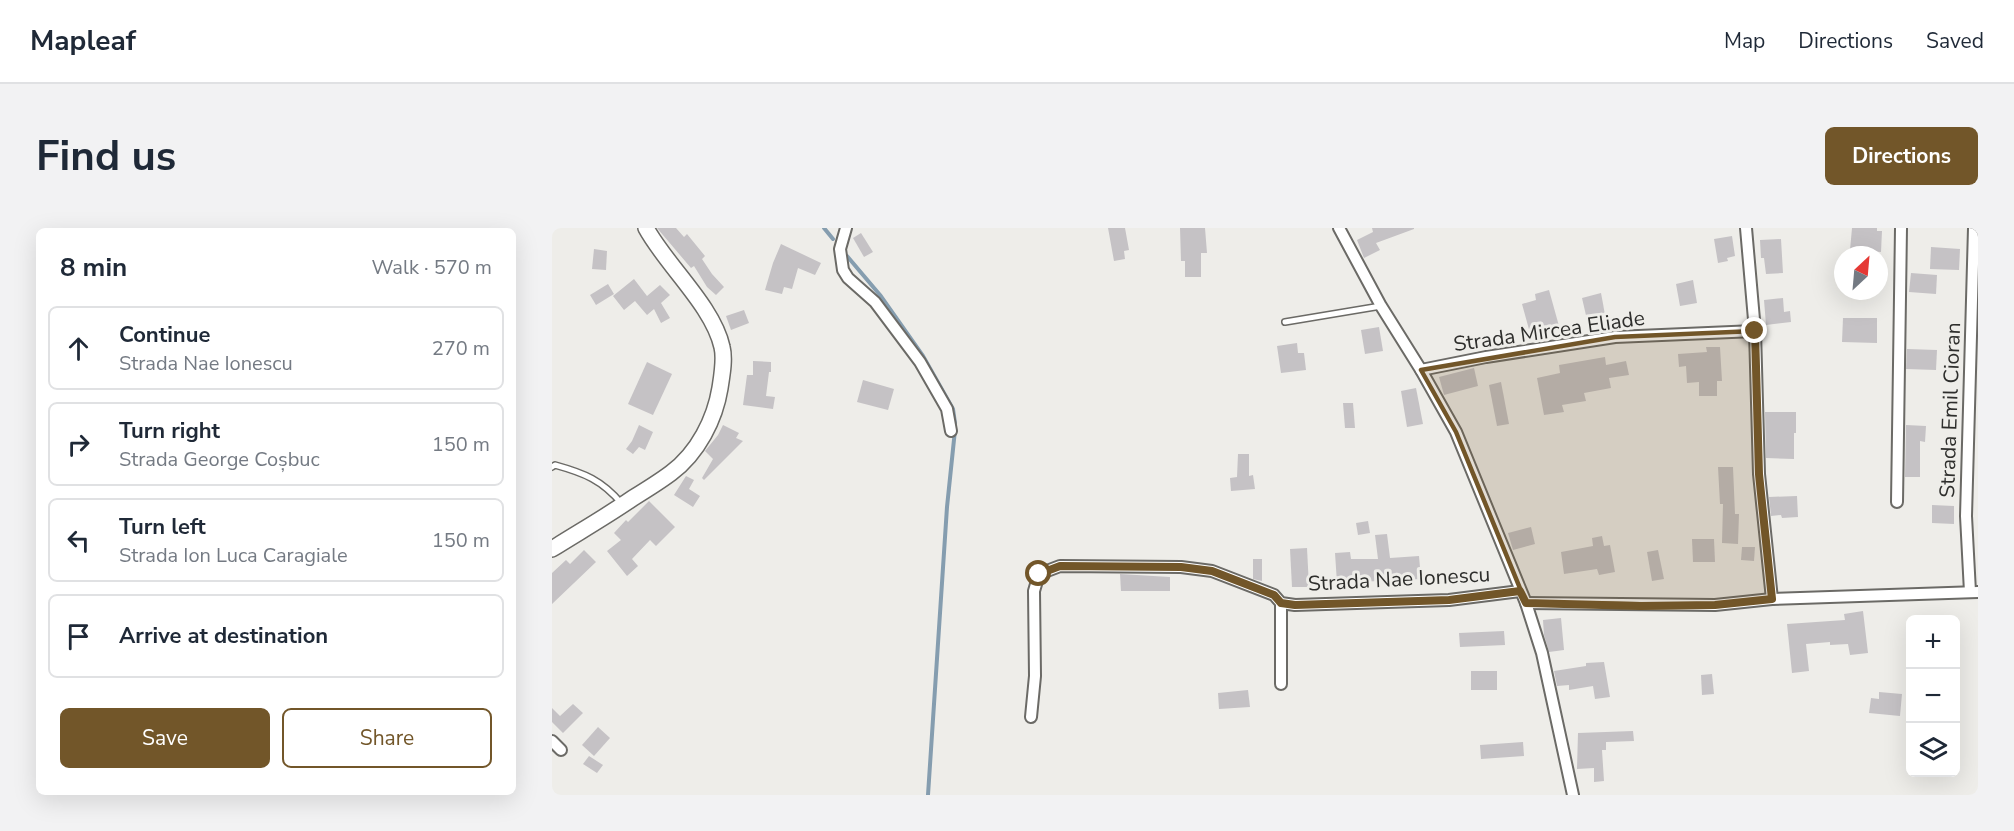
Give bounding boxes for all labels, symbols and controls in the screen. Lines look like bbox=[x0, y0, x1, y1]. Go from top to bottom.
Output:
text: Mapleaf bbox=[30, 22, 136, 60]
text: Map bbox=[1724, 27, 1765, 55]
text: Directions bbox=[1798, 27, 1893, 55]
text: Saved bbox=[1926, 27, 1984, 55]
button: Directions bbox=[1825, 127, 1978, 185]
text: Find us bbox=[36, 128, 176, 185]
north arrow bbox=[1834, 246, 1888, 300]
text: 8 min bbox=[60, 250, 127, 285]
text: Walk · 570 m bbox=[372, 254, 492, 281]
street label: Strada Mircea Eliade bbox=[1452, 304, 1646, 358]
route end bbox=[1741, 317, 1767, 343]
text: Continue bbox=[119, 320, 210, 350]
street label: Strada Emil Cioran bbox=[1933, 322, 1967, 498]
icon: ahead bbox=[62, 332, 95, 365]
text: 270 m bbox=[432, 335, 490, 362]
text: Strada Nae Ionescu bbox=[119, 350, 293, 377]
text: Turn right bbox=[119, 416, 220, 446]
icon: right bbox=[62, 428, 95, 461]
text: 150 m bbox=[432, 431, 490, 458]
text: Strada George Coșbuc bbox=[119, 446, 320, 473]
text: Turn left bbox=[119, 512, 206, 542]
icon: left bbox=[62, 524, 95, 557]
text: 150 m bbox=[432, 527, 490, 554]
text: Strada Ion Luca Caragiale bbox=[119, 542, 348, 569]
route start bbox=[1025, 560, 1051, 586]
street label: Strada Nae Ionescu bbox=[1307, 560, 1491, 598]
map controls bbox=[1906, 615, 1960, 777]
button: + bbox=[1906, 615, 1960, 669]
icon: arrive bbox=[62, 620, 95, 653]
text: Arrive at destination bbox=[119, 621, 328, 651]
button: − bbox=[1906, 669, 1960, 723]
button: Save bbox=[60, 708, 270, 768]
button: Share bbox=[282, 708, 492, 768]
button: layers bbox=[1906, 723, 1960, 777]

